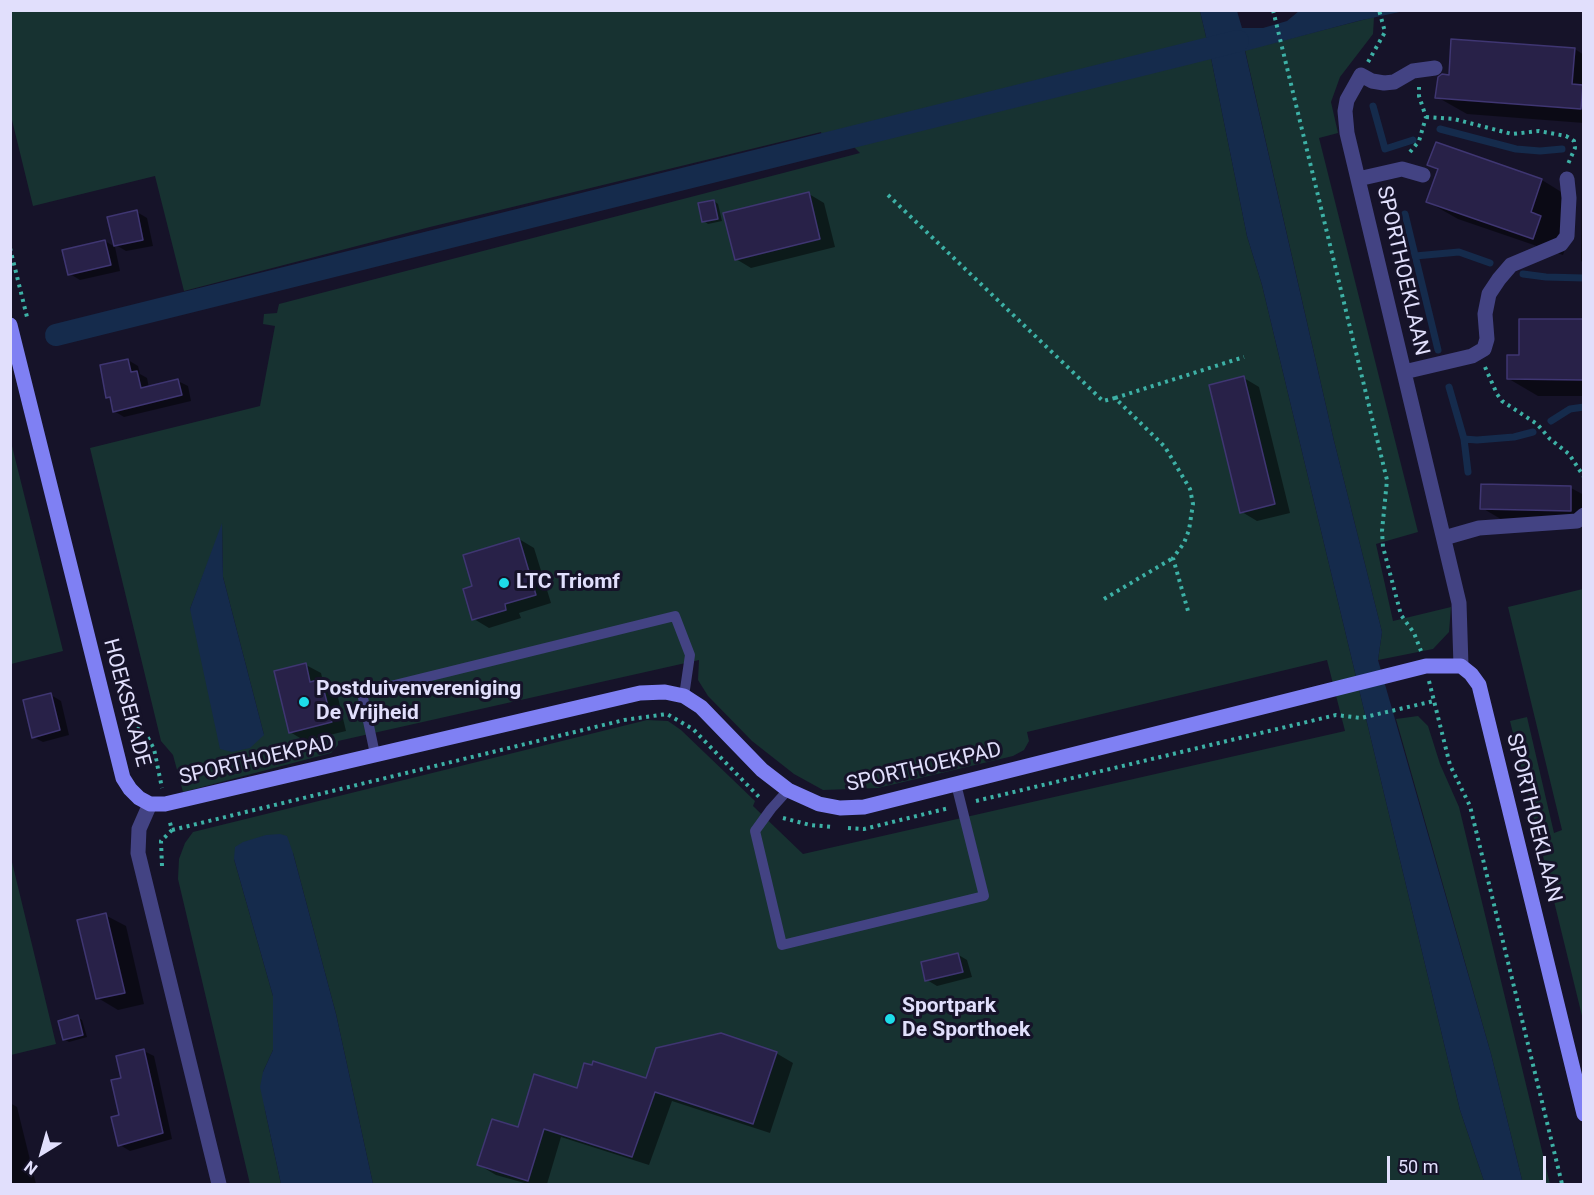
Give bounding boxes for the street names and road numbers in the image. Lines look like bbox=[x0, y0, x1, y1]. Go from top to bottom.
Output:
street label: SPORTHOEKLAAN bbox=[1370, 184, 1434, 358]
street label: HOEKSEKADE bbox=[97, 636, 155, 770]
street label: SPORTHOEKPAD bbox=[177, 731, 337, 791]
street label: SPORTHOEKLAAN bbox=[1500, 731, 1566, 905]
street label: SPORTHOEKPAD bbox=[844, 738, 1004, 798]

